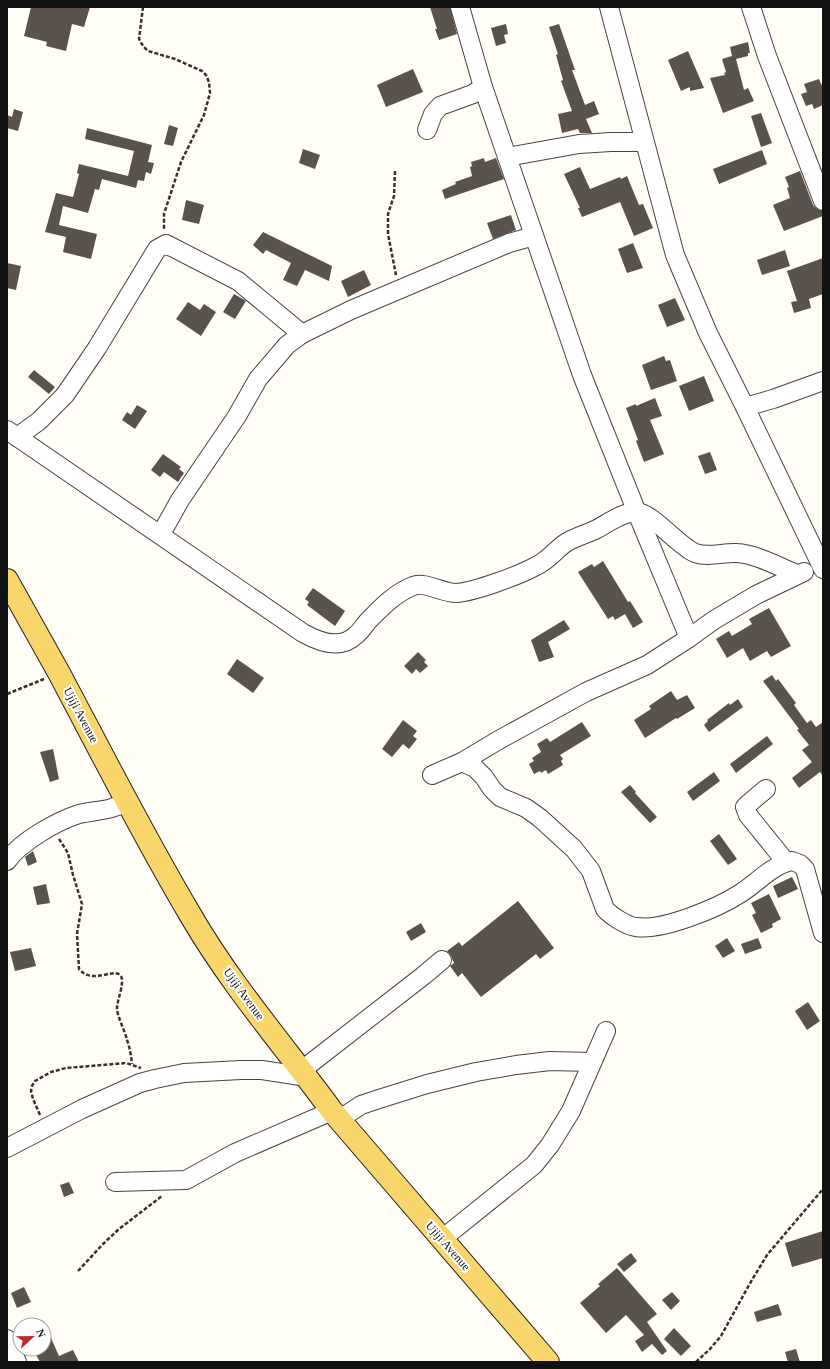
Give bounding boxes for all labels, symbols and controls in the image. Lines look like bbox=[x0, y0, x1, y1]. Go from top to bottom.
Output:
street label: Ujiji Avenue bbox=[61, 685, 101, 745]
street label: Ujiji Avenue bbox=[220, 965, 268, 1023]
street label: Ujiji Avenue bbox=[423, 1218, 473, 1274]
north arrow bbox=[12, 1317, 52, 1357]
text: N bbox=[34, 1327, 48, 1339]

